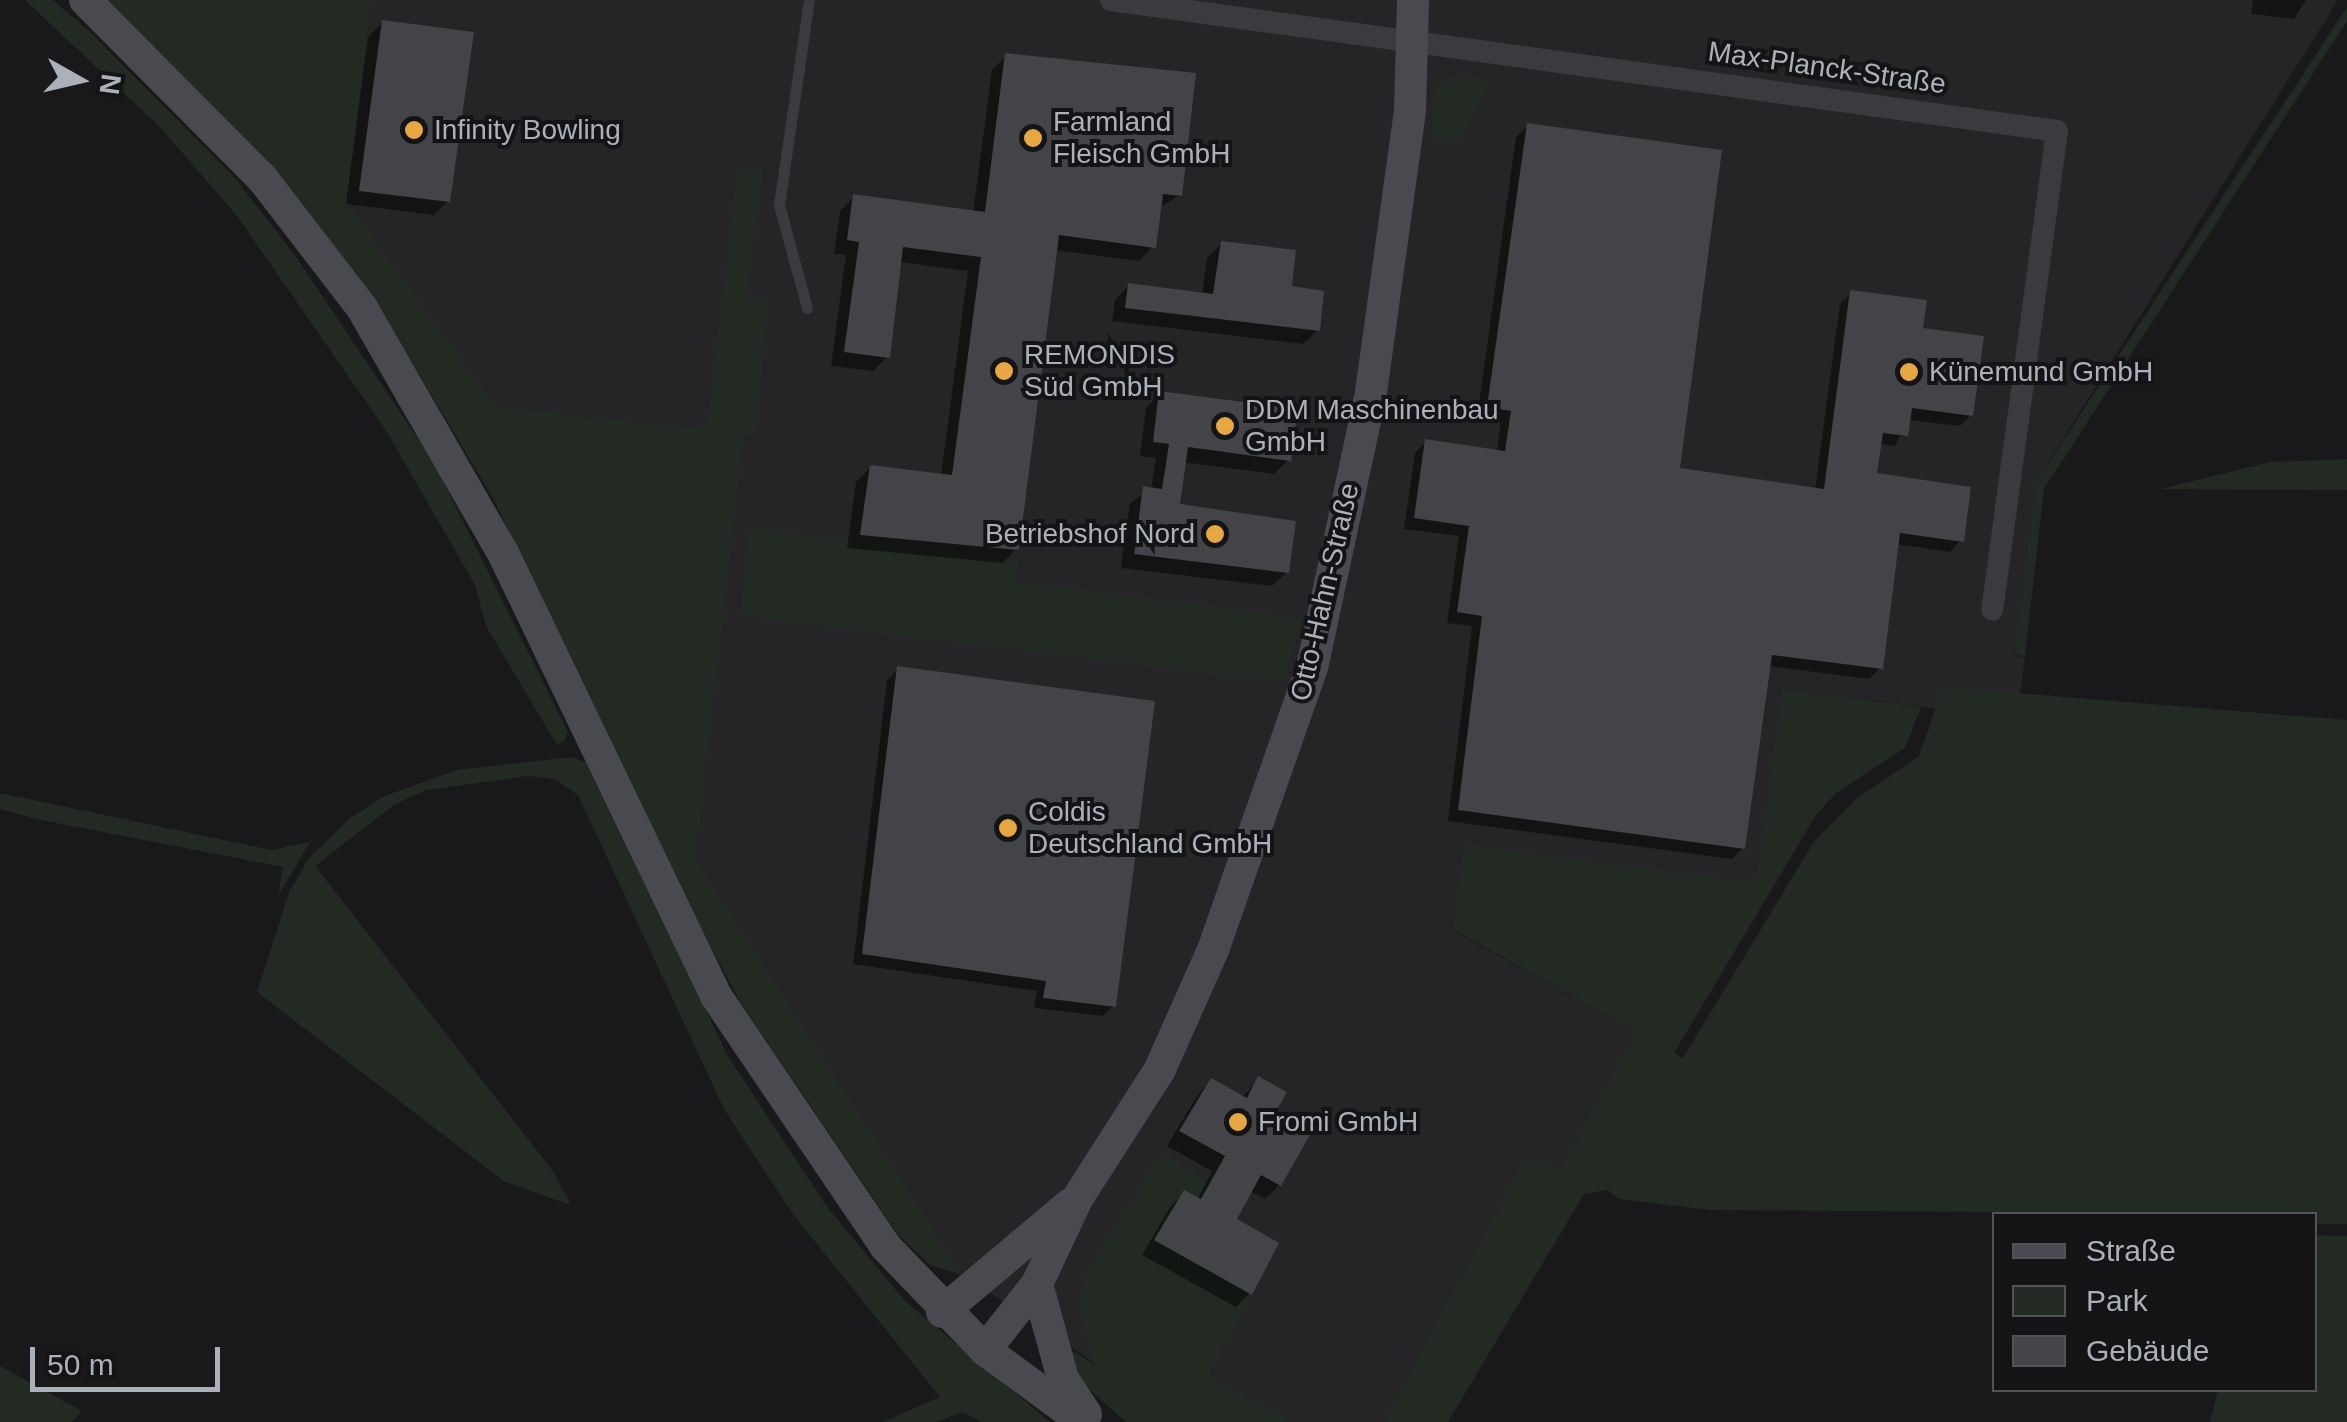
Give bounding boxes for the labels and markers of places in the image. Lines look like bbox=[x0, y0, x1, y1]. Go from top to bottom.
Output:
place label: Farmland Fleisch GmbH bbox=[1053, 105, 1230, 171]
place label: Infinity Bowling bbox=[434, 113, 621, 147]
marker: Infinity Bowling bbox=[403, 119, 425, 141]
marker: Farmland Fleisch GmbH bbox=[1022, 127, 1044, 149]
place label: REMONDIS Süd GmbH bbox=[1024, 338, 1175, 404]
place label: Künemund GmbH bbox=[1929, 355, 2153, 389]
marker: REMONDIS Süd GmbH bbox=[993, 360, 1015, 382]
marker: Künemund GmbH bbox=[1898, 361, 1920, 383]
place label: DDM Maschinenbau GmbH bbox=[1245, 393, 1499, 459]
marker: DDM Maschinenbau GmbH bbox=[1214, 415, 1236, 437]
place label: Betriebshof Nord bbox=[985, 517, 1195, 551]
marker: Betriebshof Nord bbox=[1204, 523, 1226, 545]
place label: Coldis Deutschland GmbH bbox=[1028, 795, 1272, 861]
marker: Coldis Deutschland GmbH bbox=[997, 817, 1019, 839]
place label: Fromi GmbH bbox=[1258, 1105, 1418, 1139]
marker: Fromi GmbH bbox=[1227, 1111, 1249, 1133]

